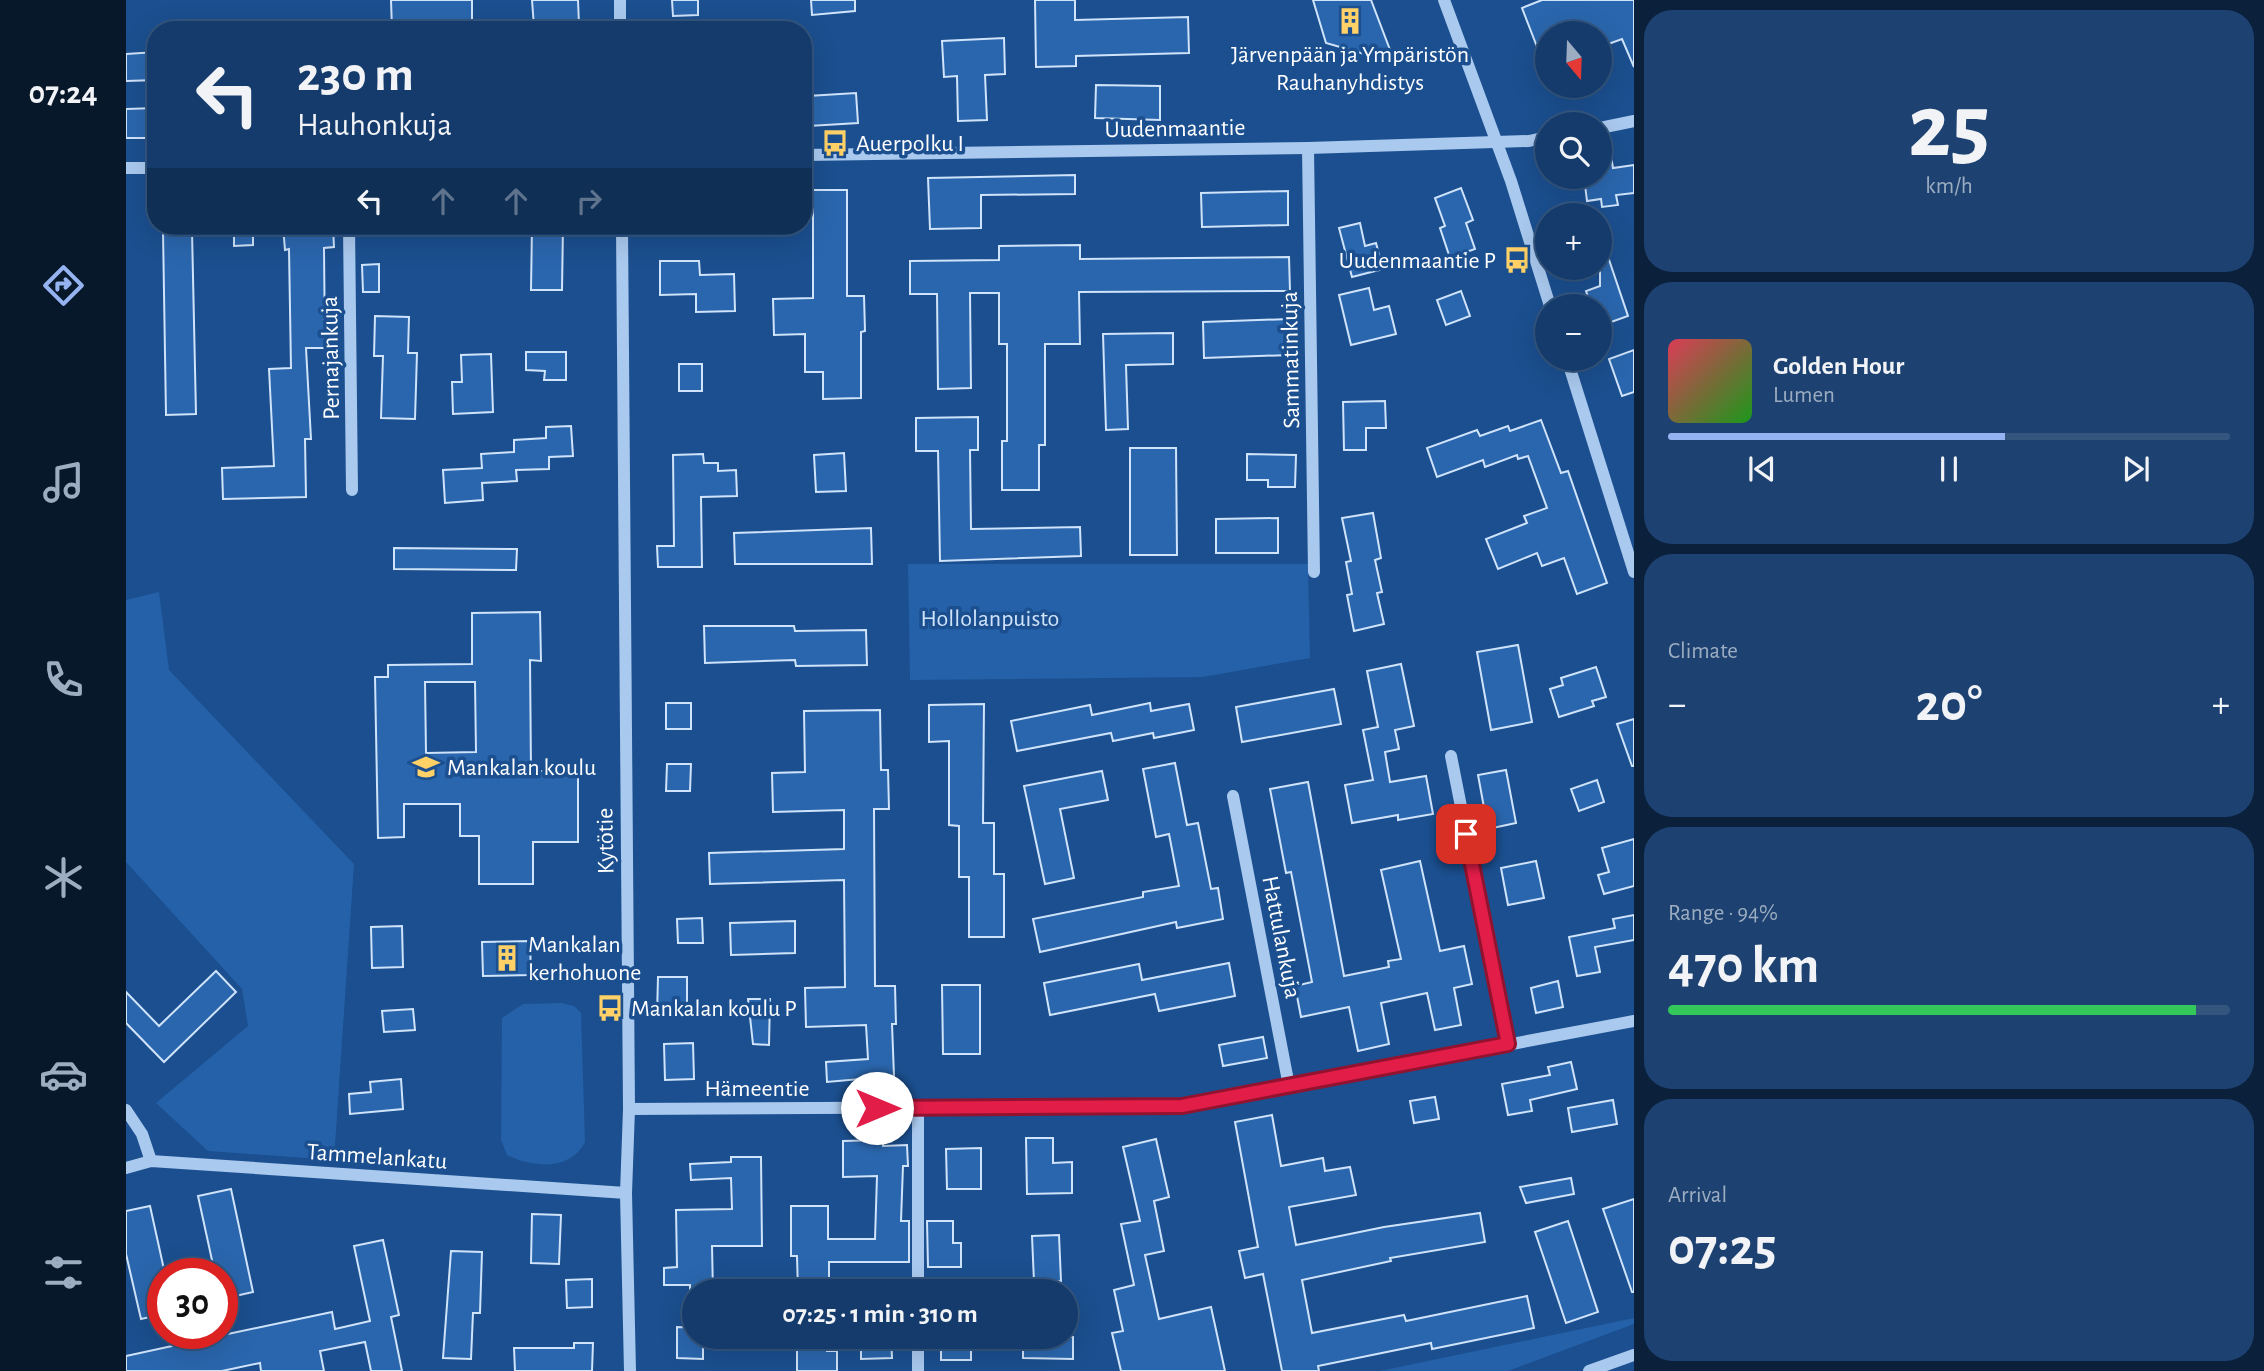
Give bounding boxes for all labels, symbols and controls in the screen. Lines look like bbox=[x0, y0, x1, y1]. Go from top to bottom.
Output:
building icon: Järvenpään ja Ympäristön Rauhanyhdistys bbox=[1335, 6, 1365, 36]
north arrow bbox=[1535, 21, 1612, 98]
map controls bbox=[1535, 21, 1612, 371]
place label: Järvenpään ja Ympäristön Rauhanyhdistys bbox=[1231, 43, 1469, 95]
icon: left bbox=[182, 49, 273, 140]
text: 230 m bbox=[297, 51, 414, 100]
text: 07:24 bbox=[29, 77, 98, 109]
text: 25 bbox=[1908, 82, 1990, 173]
text: Hauhonkuja bbox=[297, 109, 452, 141]
button: search bbox=[1535, 112, 1612, 189]
street label: Uudenmaantie bbox=[1104, 116, 1246, 142]
bus stop icon: Auerpolku I bbox=[820, 128, 850, 158]
place label: Auerpolku I bbox=[856, 132, 964, 156]
text: km/h bbox=[1925, 175, 1973, 198]
icon: left bbox=[351, 182, 389, 220]
icon: ahead bbox=[424, 182, 462, 220]
icon: ahead bbox=[497, 182, 535, 220]
icon: right bbox=[570, 182, 608, 220]
button: + bbox=[1535, 203, 1612, 280]
bus stop icon: Uudenmaantie P bbox=[1502, 245, 1532, 275]
place label: Uudenmaantie P bbox=[1339, 249, 1496, 273]
icon: directions bbox=[39, 261, 88, 310]
street label: Sammatinkuja bbox=[1278, 291, 1304, 429]
button: − bbox=[1535, 294, 1612, 371]
street label: Pernajankuja bbox=[318, 296, 344, 420]
text: Golden Hour bbox=[1773, 353, 1904, 379]
text: Lumen bbox=[1773, 384, 1835, 407]
icon: previous bbox=[1743, 450, 1781, 488]
icon: pause bbox=[1930, 450, 1968, 488]
icon: next bbox=[2117, 450, 2155, 488]
icon: music bbox=[39, 458, 88, 507]
park label: Hollolanpuisto bbox=[921, 607, 1059, 631]
text: Climate bbox=[1668, 640, 1738, 663]
icon: phone bbox=[39, 655, 88, 704]
text: 20° bbox=[1916, 678, 1982, 730]
text: − bbox=[1668, 686, 1686, 724]
text: + bbox=[2212, 686, 2230, 724]
school or university icon: Mankalan koulu bbox=[411, 752, 441, 782]
place label: Mankalan koulu bbox=[447, 756, 596, 780]
pin bbox=[1436, 804, 1496, 864]
street label: Kytötie bbox=[593, 808, 619, 874]
icon: arrive bbox=[1447, 815, 1485, 853]
icon: climate bbox=[39, 853, 88, 902]
street label: Hattulankuja bbox=[1257, 874, 1305, 1001]
text: Range · 94% bbox=[1668, 902, 1778, 925]
place label: Mankalan kerhohuone bbox=[528, 933, 641, 985]
text: 470 km bbox=[1668, 940, 1819, 992]
building icon: Mankalan kerhohuone bbox=[492, 943, 522, 973]
bus stop icon: Mankalan koulu P bbox=[595, 993, 625, 1023]
place label: Mankalan koulu P bbox=[631, 997, 797, 1021]
icon: car bbox=[39, 1050, 88, 1099]
position arrow bbox=[840, 1071, 914, 1145]
street label: Hämeentie bbox=[704, 1077, 810, 1101]
street label: Tammelankatu bbox=[306, 1140, 448, 1174]
text: Arrival bbox=[1668, 1184, 1727, 1207]
text: 07:25 bbox=[1668, 1222, 1776, 1274]
icon: filters bbox=[39, 1248, 88, 1297]
speed limit sign: 30 bbox=[147, 1258, 238, 1349]
text: 07:25 · 1 min · 310 m bbox=[782, 1301, 978, 1327]

